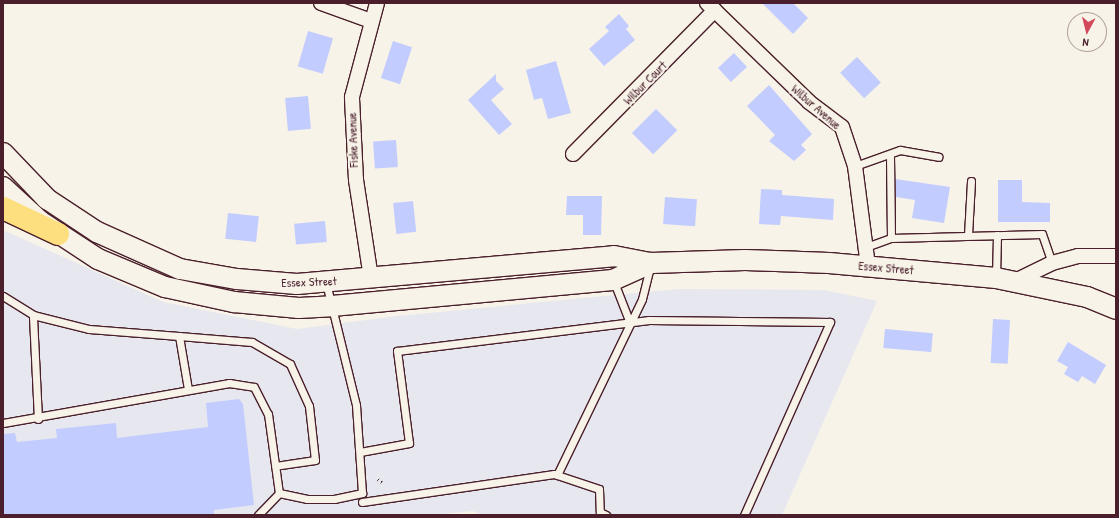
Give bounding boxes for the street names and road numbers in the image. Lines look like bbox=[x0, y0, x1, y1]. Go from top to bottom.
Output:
street label: Wilbur Court bbox=[620, 58, 670, 108]
street label: Wilbur Avenue bbox=[788, 82, 844, 132]
street label: Fiske Avenue bbox=[345, 112, 361, 168]
street label: Essex Street bbox=[858, 258, 914, 278]
street label: Essex Street bbox=[281, 274, 337, 290]

